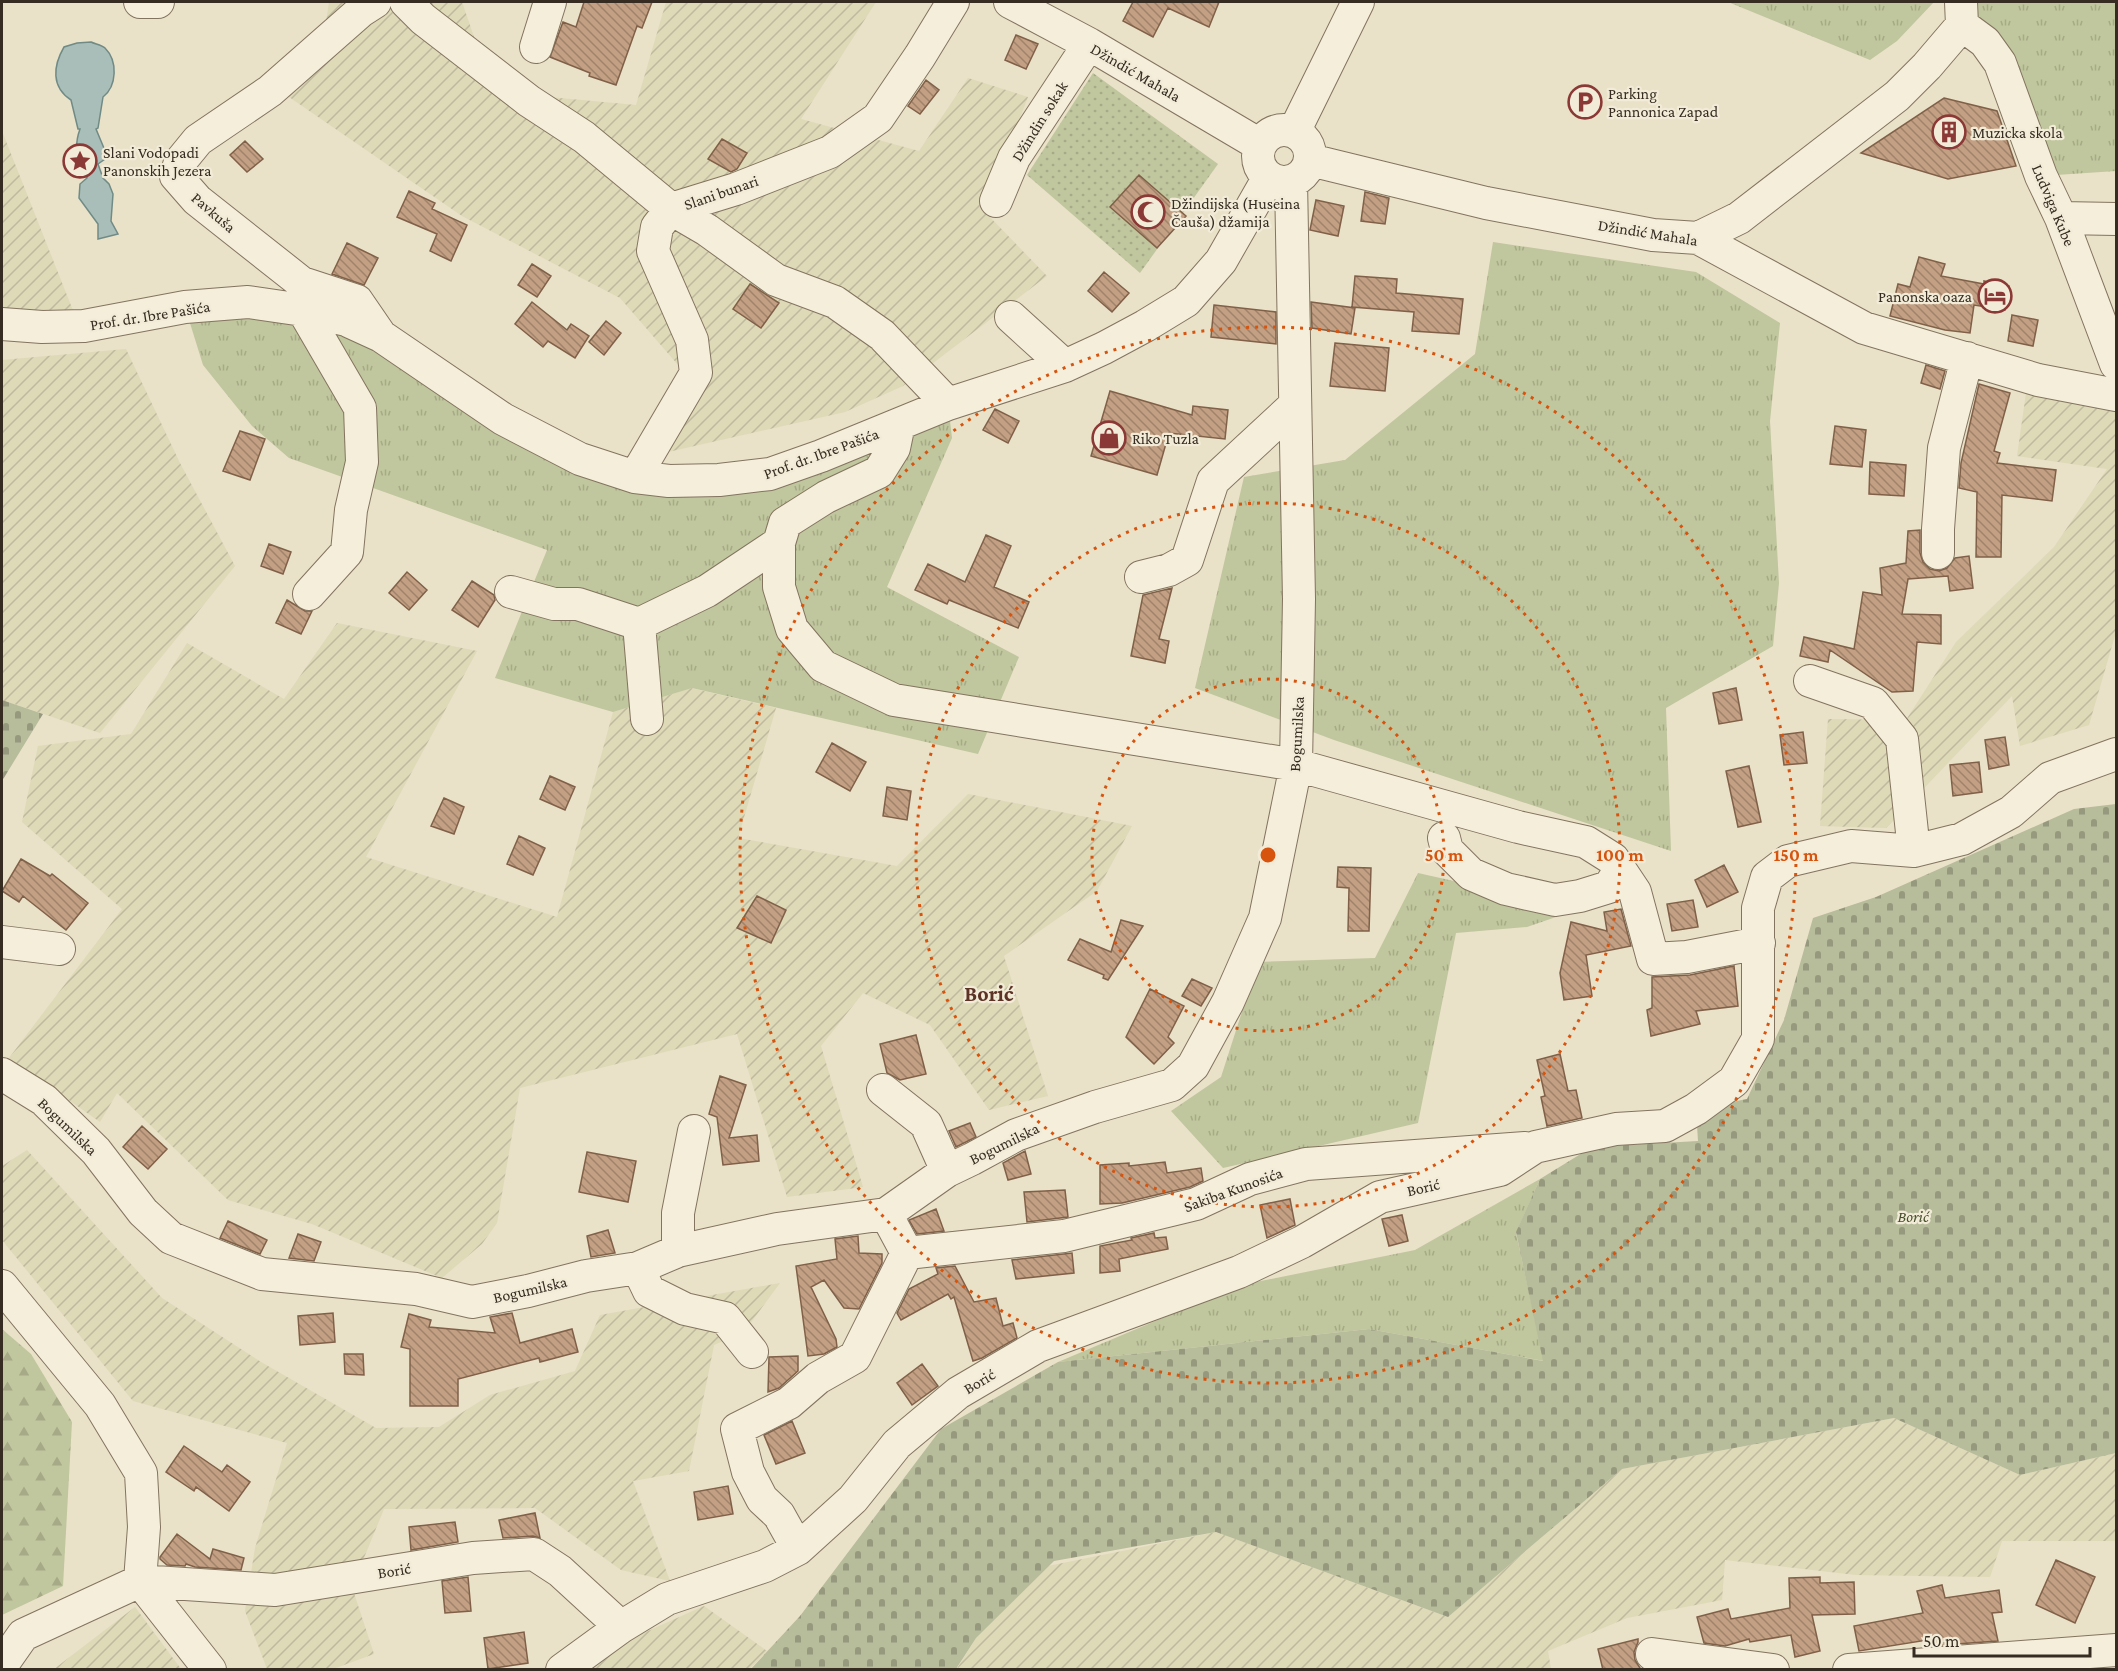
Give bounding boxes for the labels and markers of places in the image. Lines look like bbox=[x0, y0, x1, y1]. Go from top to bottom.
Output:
parking icon: Parking Pannonica Zapad bbox=[1567, 84, 1603, 120]
place label: Parking Pannonica Zapad bbox=[1608, 85, 1719, 121]
building icon: Muzicka skola bbox=[1931, 114, 1967, 150]
place label: Muzicka skola bbox=[1972, 124, 2063, 141]
place icon: Slani Vodopadi Panonskih Jezera bbox=[62, 143, 98, 179]
place label: Slani Vodopadi Panonskih Jezera bbox=[103, 144, 212, 180]
mosque icon: Džindijska (Huseina Čauša) džamija bbox=[1130, 194, 1166, 230]
place label: Džindijska (Huseina Čauša) džamija bbox=[1171, 195, 1301, 231]
hotel icon: Panonska oaza bbox=[1977, 278, 2013, 314]
place label: Panonska oaza bbox=[1878, 288, 1973, 305]
shop icon: Riko Tuzla bbox=[1091, 420, 1127, 456]
place label: Riko Tuzla bbox=[1132, 430, 1200, 447]
centre of rings bbox=[1258, 845, 1278, 865]

